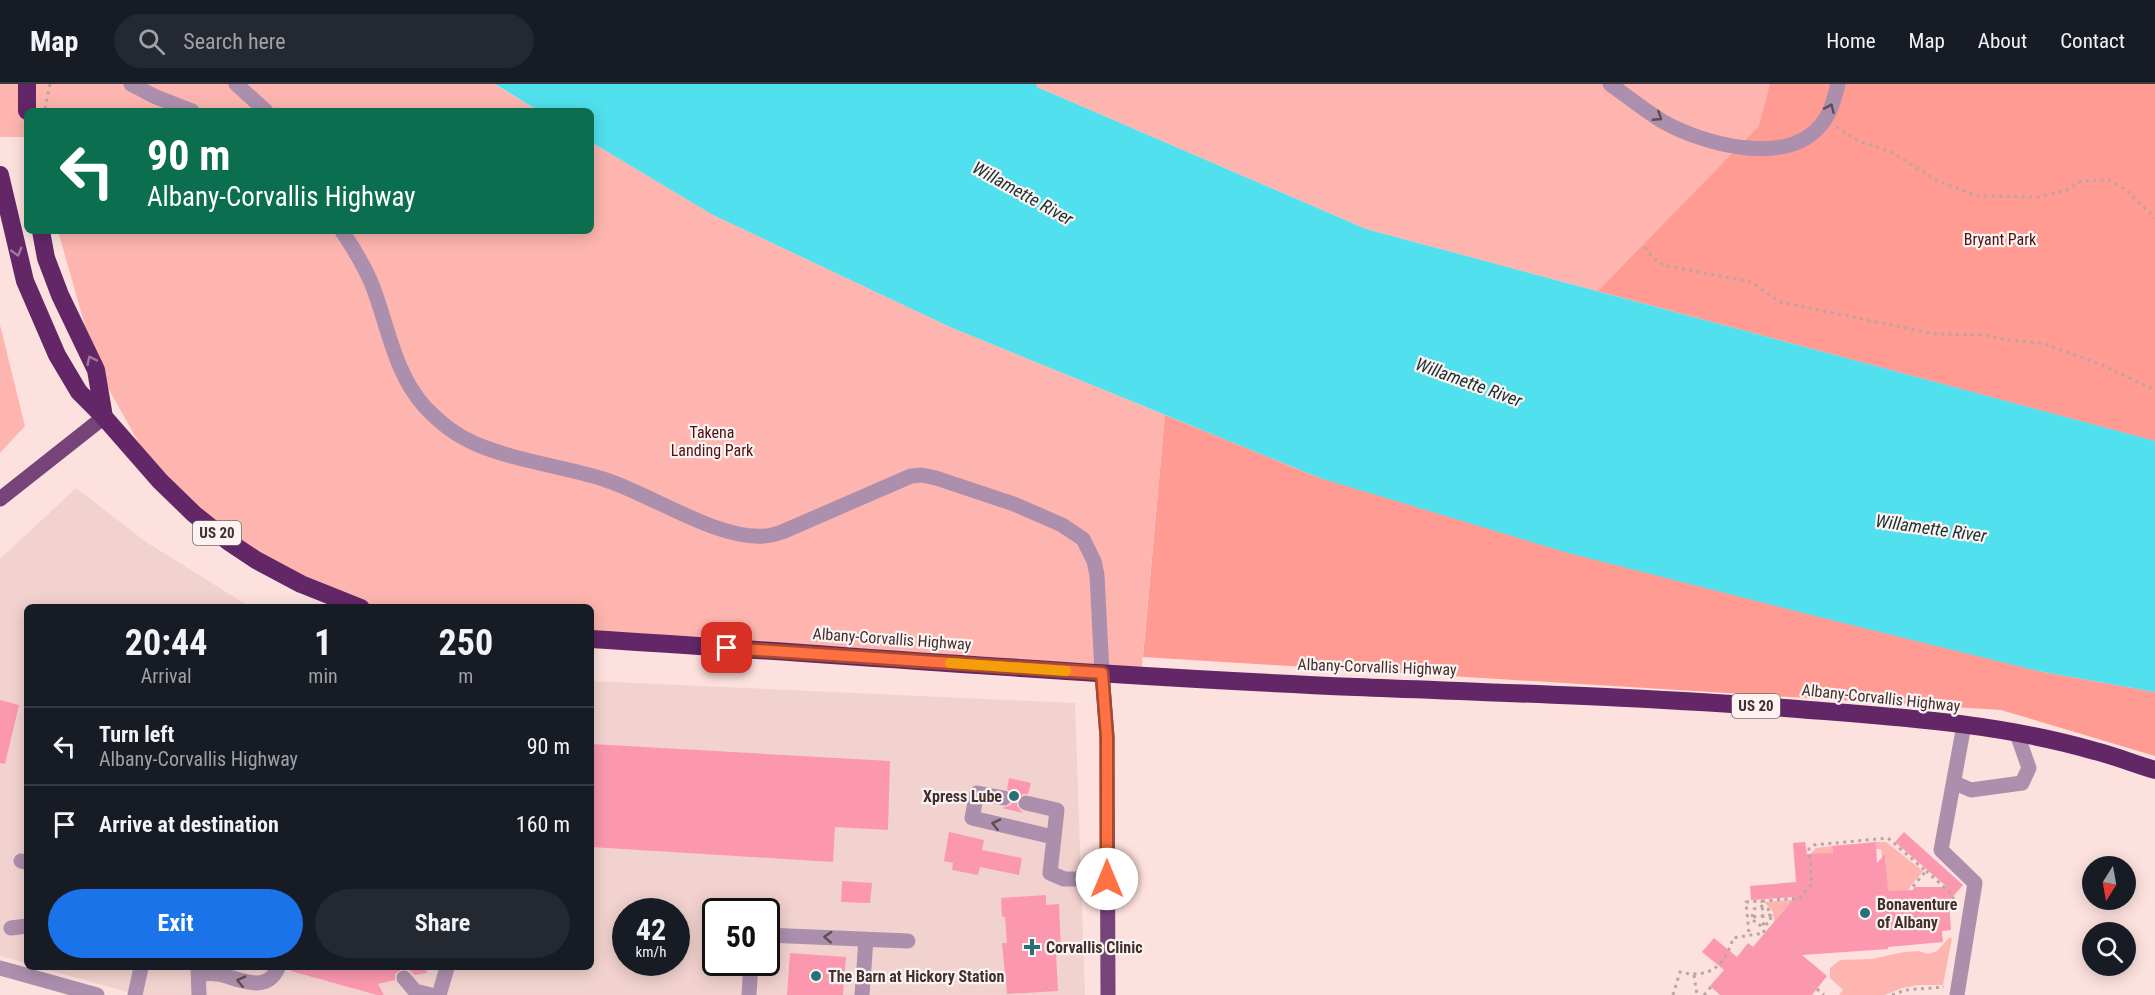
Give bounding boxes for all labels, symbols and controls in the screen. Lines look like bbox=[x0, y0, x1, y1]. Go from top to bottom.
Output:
search box bbox=[114, 14, 534, 68]
text: Map bbox=[30, 25, 78, 58]
icon: search bbox=[135, 25, 168, 58]
text: Search here bbox=[183, 29, 286, 54]
text: Home bbox=[1826, 29, 1876, 53]
text: Map bbox=[1909, 29, 1945, 53]
text: About bbox=[1978, 29, 2027, 53]
text: Contact bbox=[2060, 29, 2125, 53]
one-way arrow bbox=[1822, 104, 1834, 115]
one-way arrow bbox=[1651, 110, 1662, 121]
text: 90 m bbox=[147, 131, 230, 180]
icon: left bbox=[48, 132, 126, 210]
water label: Willamette River bbox=[969, 157, 1078, 230]
text: Albany-Corvallis Highway bbox=[147, 181, 416, 213]
park label: Bryant Park bbox=[1964, 230, 2037, 249]
one-way arrow bbox=[10, 247, 23, 257]
water label: Willamette River bbox=[1413, 353, 1526, 411]
one-way arrow bbox=[86, 356, 98, 367]
park label: Takena Landing Park bbox=[671, 423, 754, 460]
water label: Willamette River bbox=[1874, 510, 1988, 546]
road number: US 20 bbox=[193, 521, 241, 545]
text: 20:44 bbox=[125, 622, 207, 664]
text: 1 bbox=[314, 622, 332, 664]
text: 250 bbox=[439, 622, 493, 664]
pin bbox=[701, 622, 752, 673]
street label: Albany-Corvallis Highway bbox=[812, 624, 972, 654]
icon: arrive bbox=[710, 631, 743, 664]
street label: Albany-Corvallis Highway bbox=[1297, 655, 1457, 679]
text: Arrival bbox=[141, 664, 192, 688]
text: min bbox=[308, 664, 338, 688]
text: m bbox=[458, 664, 473, 688]
street label: Albany-Corvallis Highway bbox=[1801, 680, 1961, 716]
road number: US 20 bbox=[1732, 694, 1780, 718]
text: Turn left bbox=[99, 722, 174, 747]
icon: left bbox=[48, 730, 81, 763]
text: 90 m bbox=[527, 734, 570, 759]
text: Albany-Corvallis Highway bbox=[99, 747, 298, 771]
place label: Xpress Lube bbox=[923, 787, 1002, 806]
marker: Xpress Lube bbox=[1007, 789, 1021, 803]
icon: arrive bbox=[48, 808, 81, 841]
text: Arrive at destination bbox=[99, 812, 279, 837]
text: 160 m bbox=[516, 812, 570, 837]
one-way arrow bbox=[992, 818, 1002, 831]
position arrow bbox=[1075, 847, 1139, 911]
north arrow bbox=[2082, 856, 2136, 910]
map controls bbox=[2082, 856, 2136, 976]
button: Exit bbox=[48, 889, 303, 958]
button: Share bbox=[315, 889, 570, 958]
place label: Bonaventure of Albany bbox=[1877, 895, 1958, 932]
speed limit sign: 50 bbox=[702, 898, 780, 976]
marker: Bonaventure of Albany bbox=[1858, 906, 1872, 920]
text: 42 bbox=[636, 912, 666, 947]
button: search bbox=[2082, 922, 2136, 976]
one-way arrow bbox=[824, 931, 833, 944]
marker: Corvallis Clinic bbox=[1023, 938, 1041, 956]
place label: Corvallis Clinic bbox=[1046, 938, 1143, 957]
text: km/h bbox=[636, 943, 666, 961]
place label: The Barn at Hickory Station bbox=[828, 967, 1004, 986]
marker: The Barn at Hickory Station bbox=[809, 969, 823, 983]
one-way arrow bbox=[236, 975, 246, 988]

